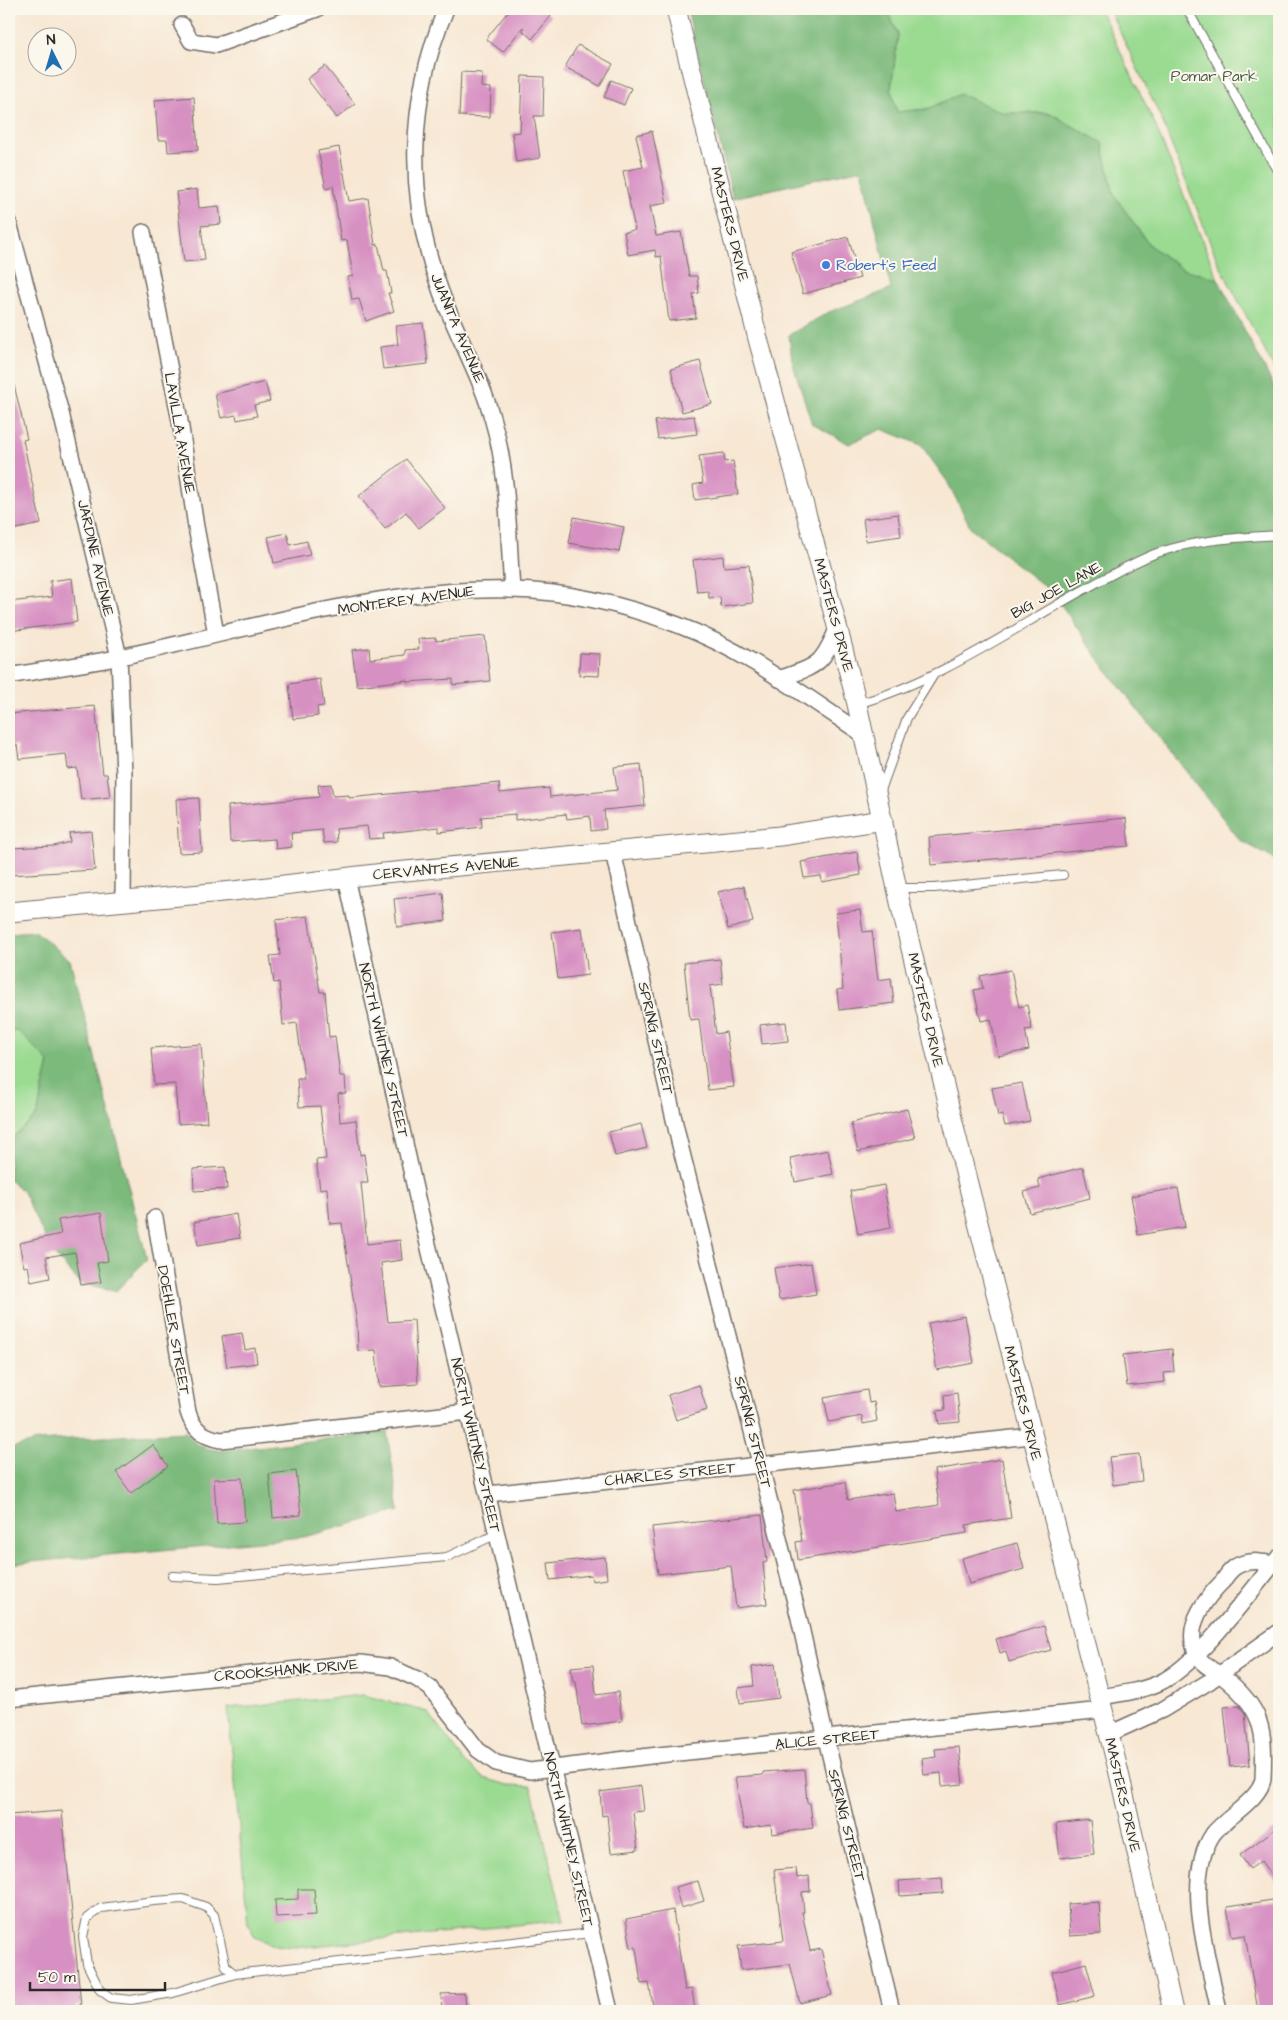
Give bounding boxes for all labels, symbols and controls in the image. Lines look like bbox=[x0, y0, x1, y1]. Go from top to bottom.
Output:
north arrow bbox=[28, 28, 78, 78]
text: N bbox=[46, 30, 56, 50]
park label: Pomar Park bbox=[1171, 66, 1257, 87]
street label: MASTERS DRIVE bbox=[705, 165, 754, 284]
place label: Robert's Feed bbox=[836, 255, 937, 276]
marker: Robert's Feed bbox=[820, 259, 832, 271]
street label: JUANITA AVENUE bbox=[425, 270, 490, 386]
street label: LAVILLA AVENUE bbox=[159, 371, 201, 495]
street label: JARDINE AVENUE bbox=[72, 498, 119, 619]
street label: MASTERS DRIVE bbox=[808, 556, 859, 675]
street label: BIG JOE LANE bbox=[1007, 557, 1105, 624]
street label: MONTEREY AVENUE bbox=[336, 580, 476, 621]
street label: CERVANTES AVENUE bbox=[372, 852, 520, 885]
street label: MASTERS DRIVE bbox=[902, 951, 949, 1070]
street label: NORTH WHITNEY STREET bbox=[353, 961, 414, 1140]
street label: SPRING STREET bbox=[632, 980, 679, 1097]
street label: DOEHLER STREET bbox=[152, 1264, 195, 1397]
street label: MASTERS DRIVE bbox=[998, 1344, 1047, 1463]
street label: NORTH WHITNEY STREET bbox=[445, 1356, 506, 1535]
street label: SPRING STREET bbox=[728, 1374, 777, 1491]
street label: CHARLES STREET bbox=[603, 1457, 737, 1492]
street label: CROOKSHANK DRIVE bbox=[213, 1654, 359, 1687]
street label: ALICE STREET bbox=[774, 1724, 881, 1755]
street label: MASTERS DRIVE bbox=[1099, 1736, 1146, 1855]
street label: NORTH WHITNEY STREET bbox=[538, 1750, 599, 1929]
street label: SPRING STREET bbox=[822, 1767, 871, 1884]
scale bar bbox=[30, 1960, 165, 1992]
text: 50 m bbox=[38, 1967, 76, 1988]

